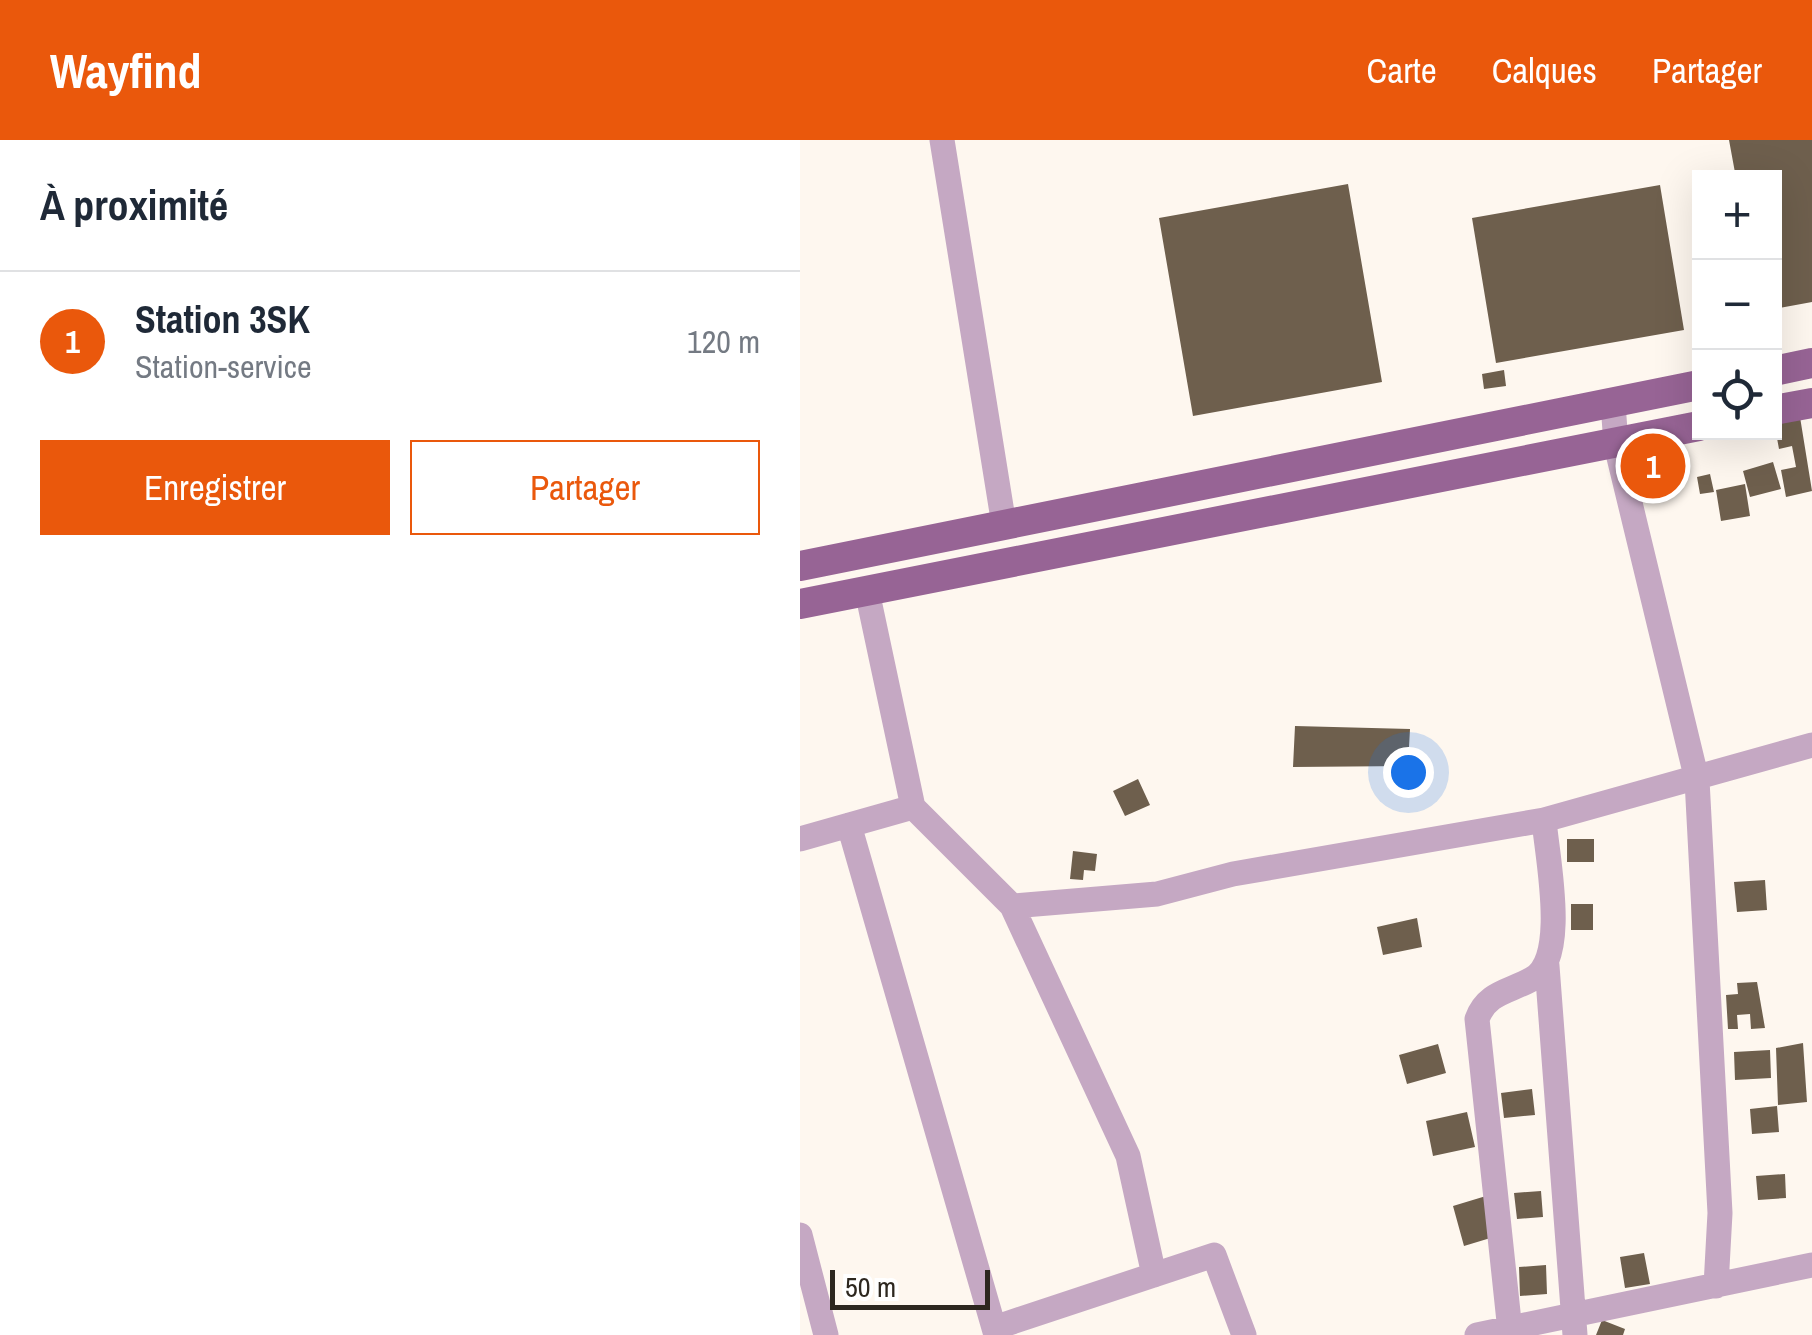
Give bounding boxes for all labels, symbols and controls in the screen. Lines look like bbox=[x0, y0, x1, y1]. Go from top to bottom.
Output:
text: Wayfind bbox=[50, 38, 202, 103]
text: Carte bbox=[1366, 47, 1437, 94]
text: Calques bbox=[1492, 47, 1597, 94]
text: Partager bbox=[1652, 47, 1762, 94]
map controls bbox=[1692, 170, 1782, 440]
button: + bbox=[1692, 170, 1782, 260]
text: À proximité bbox=[40, 177, 228, 233]
button: − bbox=[1692, 260, 1782, 350]
text: Station 3SK bbox=[135, 294, 310, 345]
text: 1 bbox=[65, 320, 80, 363]
text: 120 m bbox=[687, 320, 760, 363]
text: Station-service bbox=[135, 345, 311, 388]
button: locate bbox=[1692, 350, 1782, 440]
pin: 1 bbox=[1620, 428, 1686, 504]
button: Enregistrer bbox=[40, 440, 390, 535]
button: Partager bbox=[410, 440, 760, 535]
your location bbox=[1383, 747, 1434, 798]
scale bar bbox=[830, 1265, 990, 1310]
text: 50 m bbox=[845, 1268, 896, 1306]

